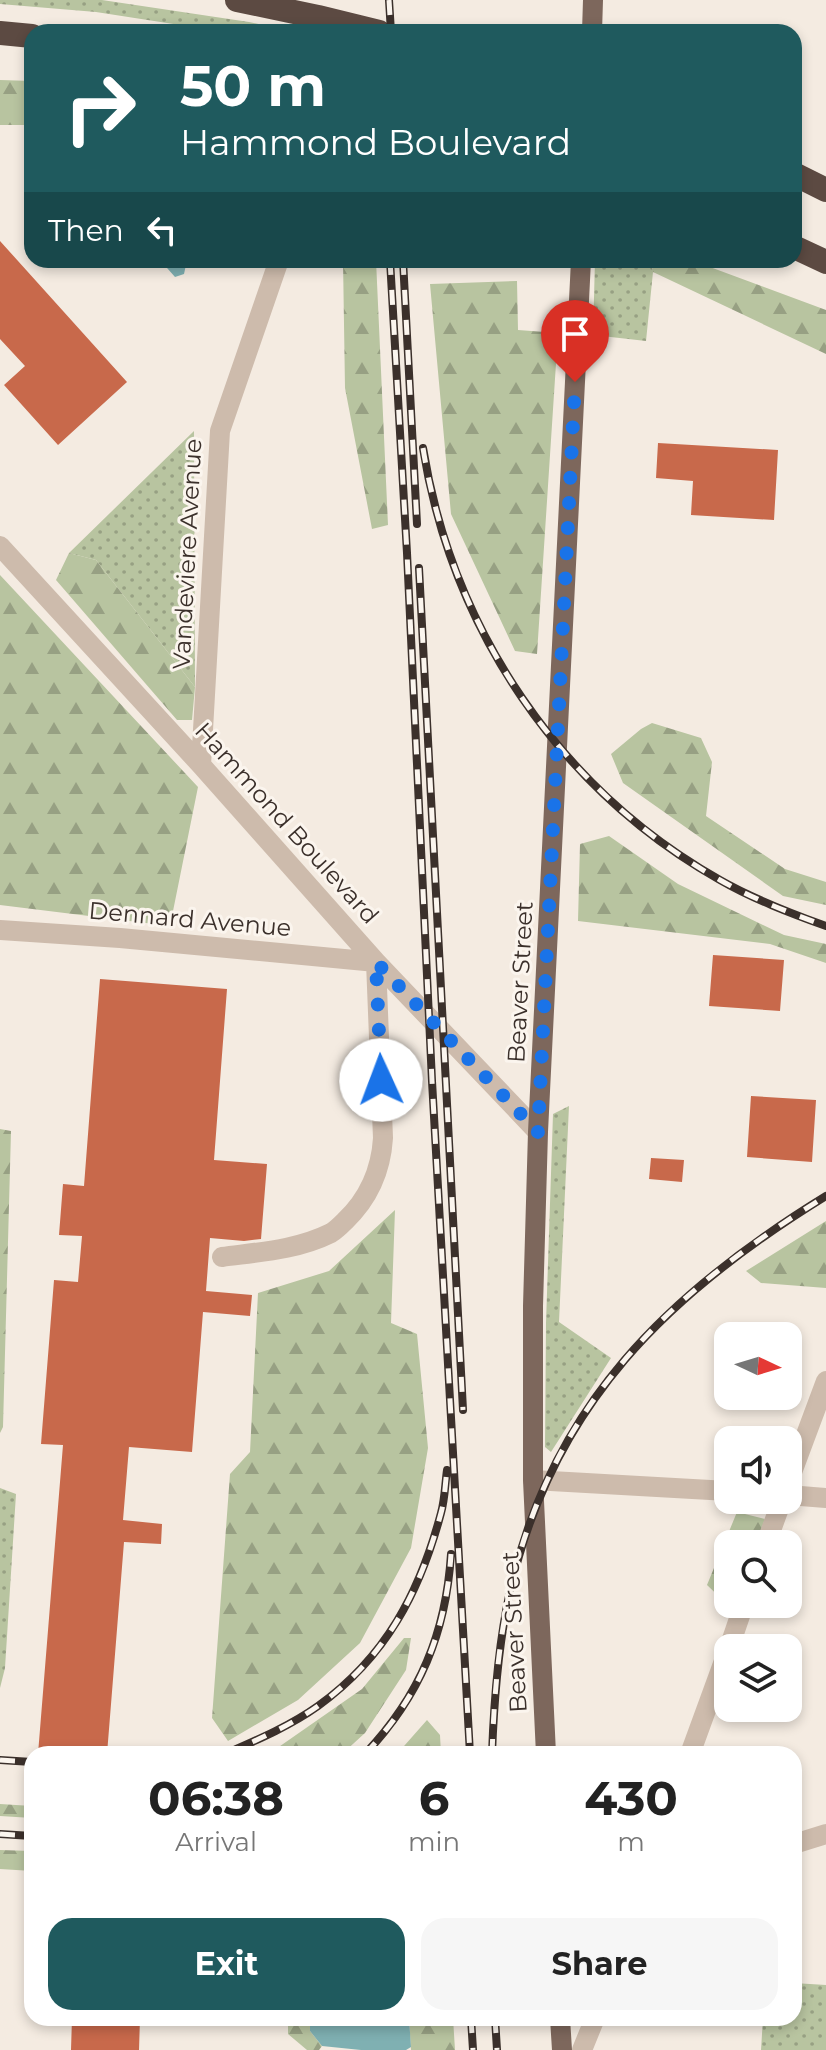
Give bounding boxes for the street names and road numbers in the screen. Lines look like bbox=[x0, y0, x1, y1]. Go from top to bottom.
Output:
street label: Vandeviere Avenue bbox=[166, 438, 208, 670]
street label: Hammond Boulevard bbox=[189, 716, 385, 930]
street label: Dennard Avenue bbox=[87, 896, 293, 942]
street label: Beaver Street bbox=[501, 900, 539, 1064]
street label: Beaver Street bbox=[495, 1550, 533, 1714]

